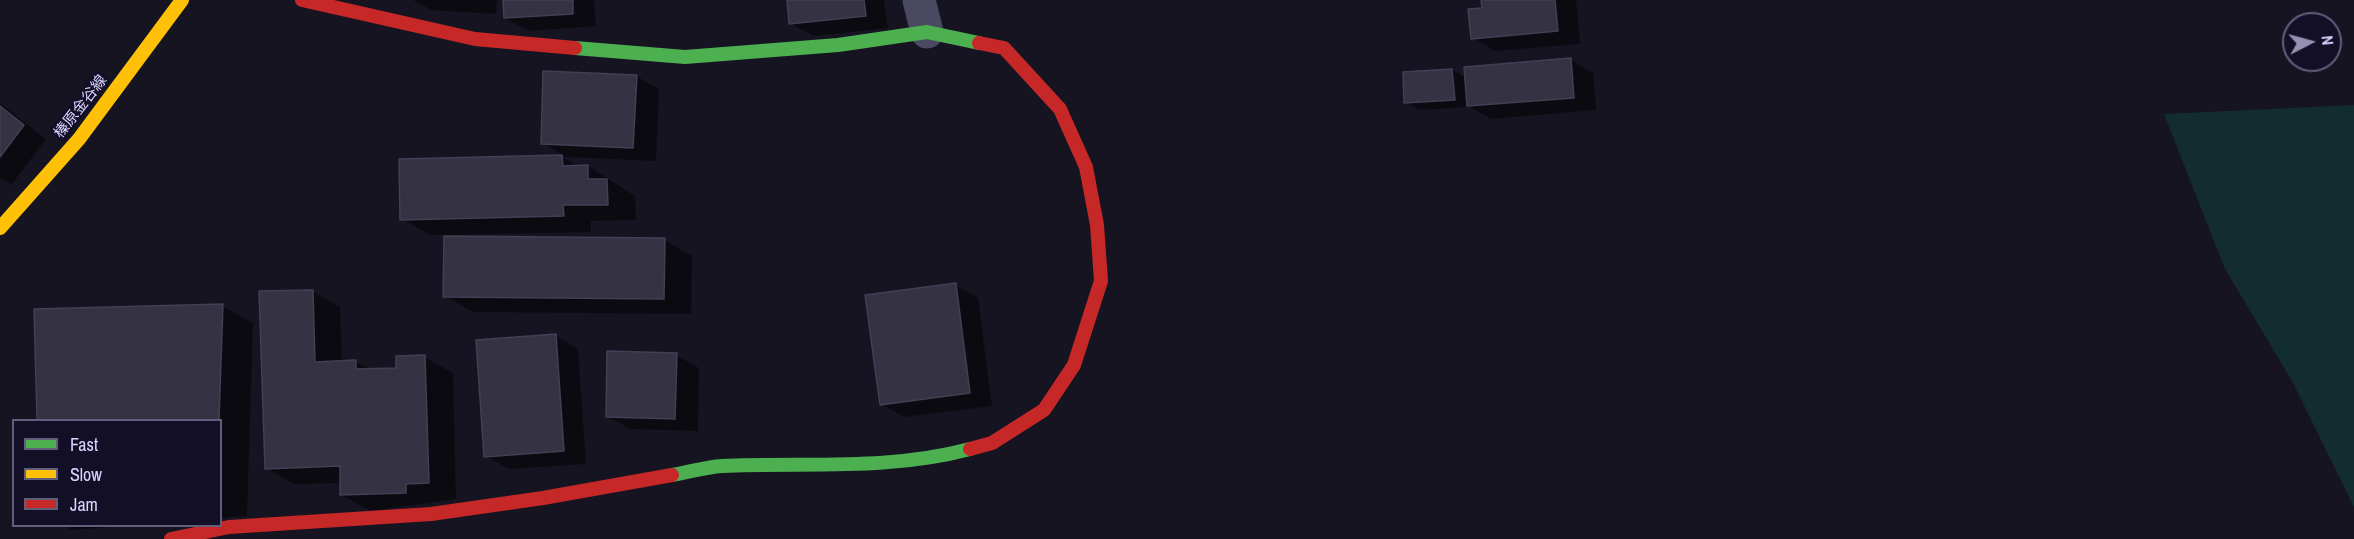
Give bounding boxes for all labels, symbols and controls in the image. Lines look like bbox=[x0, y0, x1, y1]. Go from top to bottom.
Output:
north arrow bbox=[2282, 12, 2342, 72]
text: N bbox=[2316, 34, 2339, 46]
street label: 榛原金谷線 bbox=[51, 72, 111, 142]
legend bbox=[12, 419, 222, 527]
text: Fast bbox=[70, 432, 98, 457]
text: Slow bbox=[70, 462, 102, 487]
text: Jam bbox=[70, 492, 98, 517]

